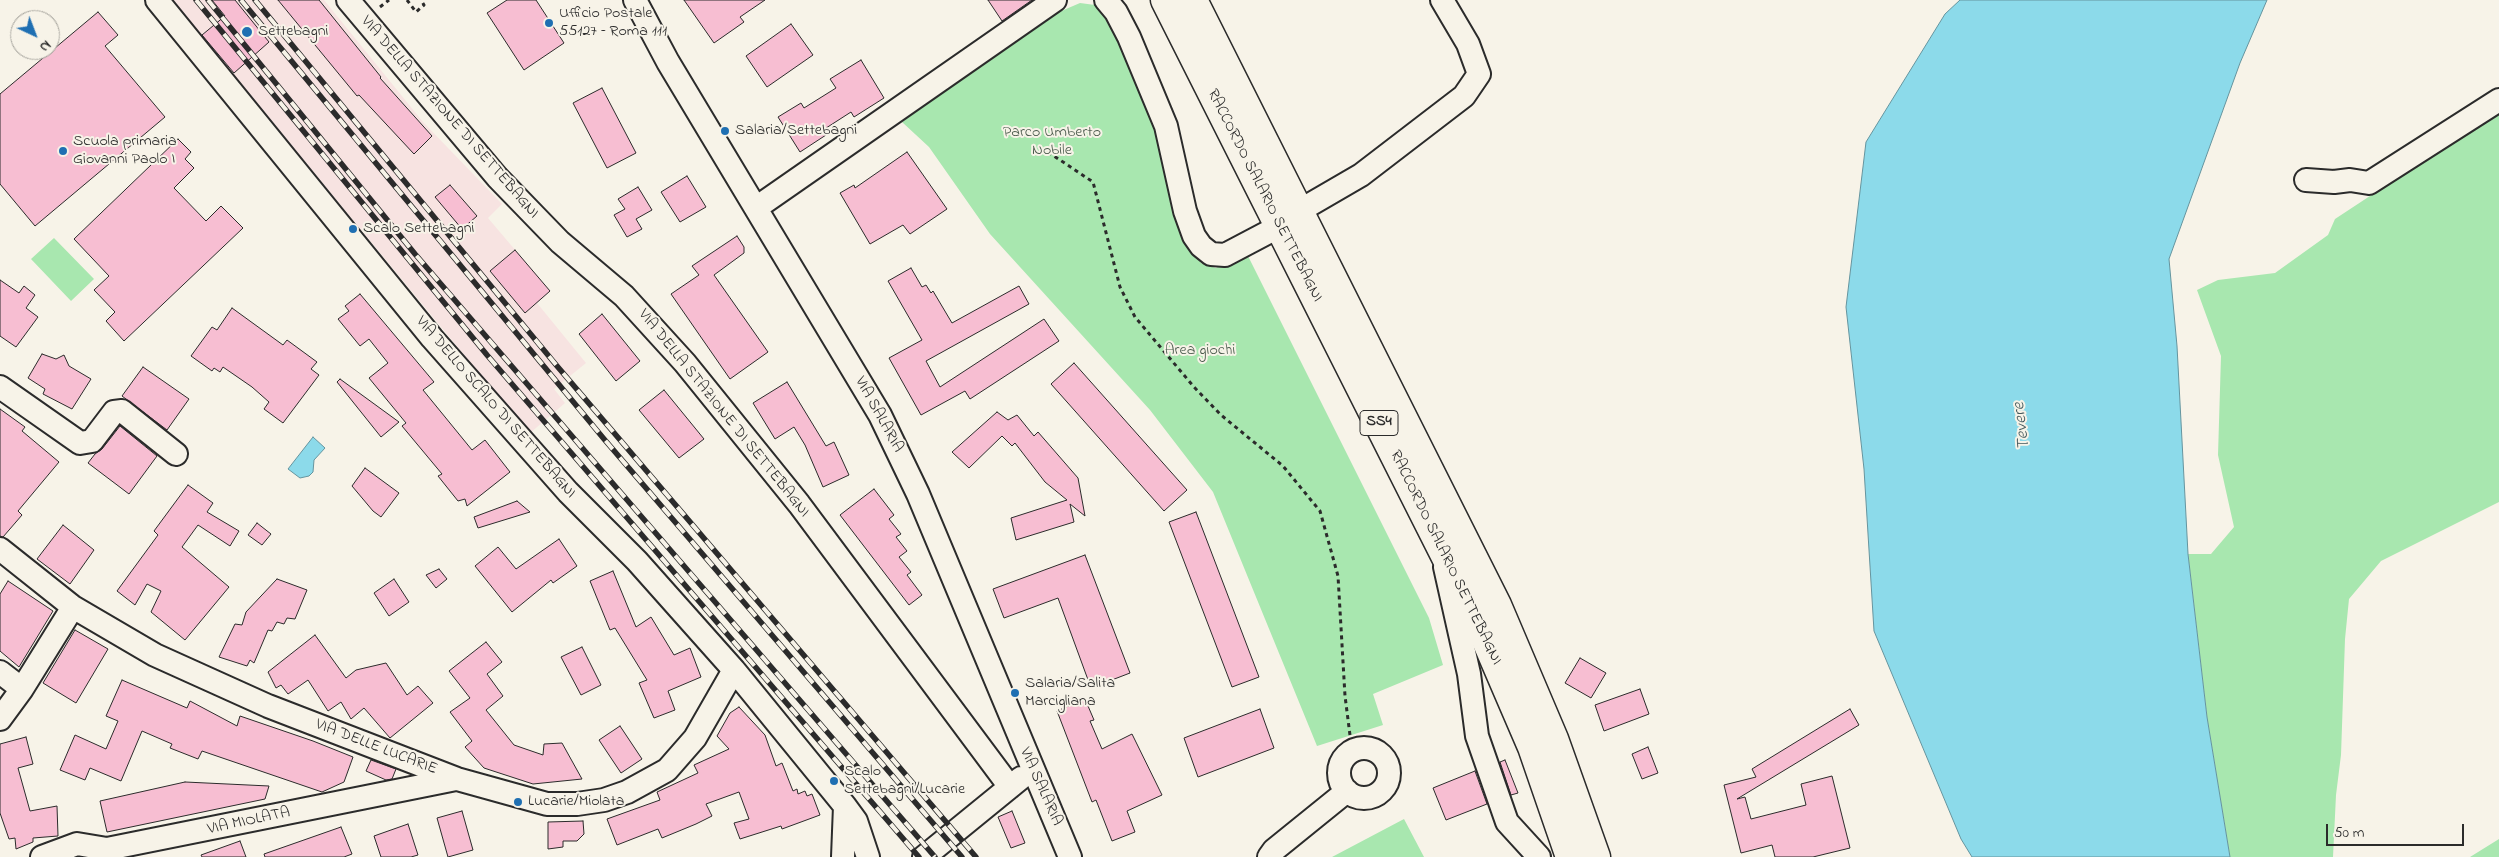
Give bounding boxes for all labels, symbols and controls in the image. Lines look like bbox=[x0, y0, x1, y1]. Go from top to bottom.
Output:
place label: Ufficio Postale 55127 – Roma 111 bbox=[559, 4, 667, 42]
north arrow bbox=[10, 10, 60, 60]
street label: VIA DELLA STAZIONE DI SETTEBAGNI bbox=[356, 13, 542, 223]
marker: Ufficio Postale 55127 – Roma 111 bbox=[543, 17, 555, 29]
place label: Settebagni bbox=[258, 22, 328, 42]
marker: Settebagni bbox=[240, 25, 254, 39]
text: N bbox=[34, 35, 56, 57]
street label: RACCORDO SALARIO SETTEBAGNI bbox=[1202, 86, 1326, 306]
place label: Salaria/Settebagni bbox=[735, 121, 857, 141]
park label: Parco Umberto Nobile bbox=[1003, 123, 1101, 161]
marker: Salaria/Settebagni bbox=[719, 125, 731, 137]
place label: Scuola primaria Giovanni Paolo I bbox=[73, 132, 177, 170]
marker: Scuola primaria Giovanni Paolo I bbox=[57, 145, 69, 157]
place label: Scalo Settebagni bbox=[363, 219, 474, 239]
marker: Scalo Settebagni bbox=[347, 223, 359, 235]
street label: VIA DELLA STAZIONE DI SETTEBAGNI bbox=[633, 306, 813, 522]
street label: VIA DELLO SCALO DI SETTEBAGNI bbox=[411, 313, 579, 503]
park label: Area giochi bbox=[1165, 341, 1235, 361]
street label: VIA SALARIA bbox=[849, 374, 907, 456]
water label: Tevere bbox=[2009, 401, 2037, 451]
road number: SS4 bbox=[1360, 410, 1398, 436]
street label: RACCORDO SALARIO SETTEBAGNI bbox=[1385, 448, 1505, 668]
place label: Salaria/Salita Marcigliana bbox=[1025, 674, 1115, 712]
marker: Salaria/Salita Marcigliana bbox=[1009, 687, 1021, 699]
street label: VIA DELLE LUCARIE bbox=[312, 716, 440, 780]
street label: VIA SALARIA bbox=[1014, 745, 1066, 829]
place label: Scalo Settebagni/Lucarie bbox=[844, 762, 965, 800]
marker: Scalo Settebagni/Lucarie bbox=[828, 775, 840, 787]
place label: Lucarie/Miolata bbox=[528, 792, 625, 812]
marker: Lucarie/Miolata bbox=[512, 796, 524, 808]
street label: VIA MIOLATA bbox=[206, 804, 292, 840]
scale bar bbox=[2329, 814, 2466, 846]
text: 50 m bbox=[2334, 822, 2364, 844]

